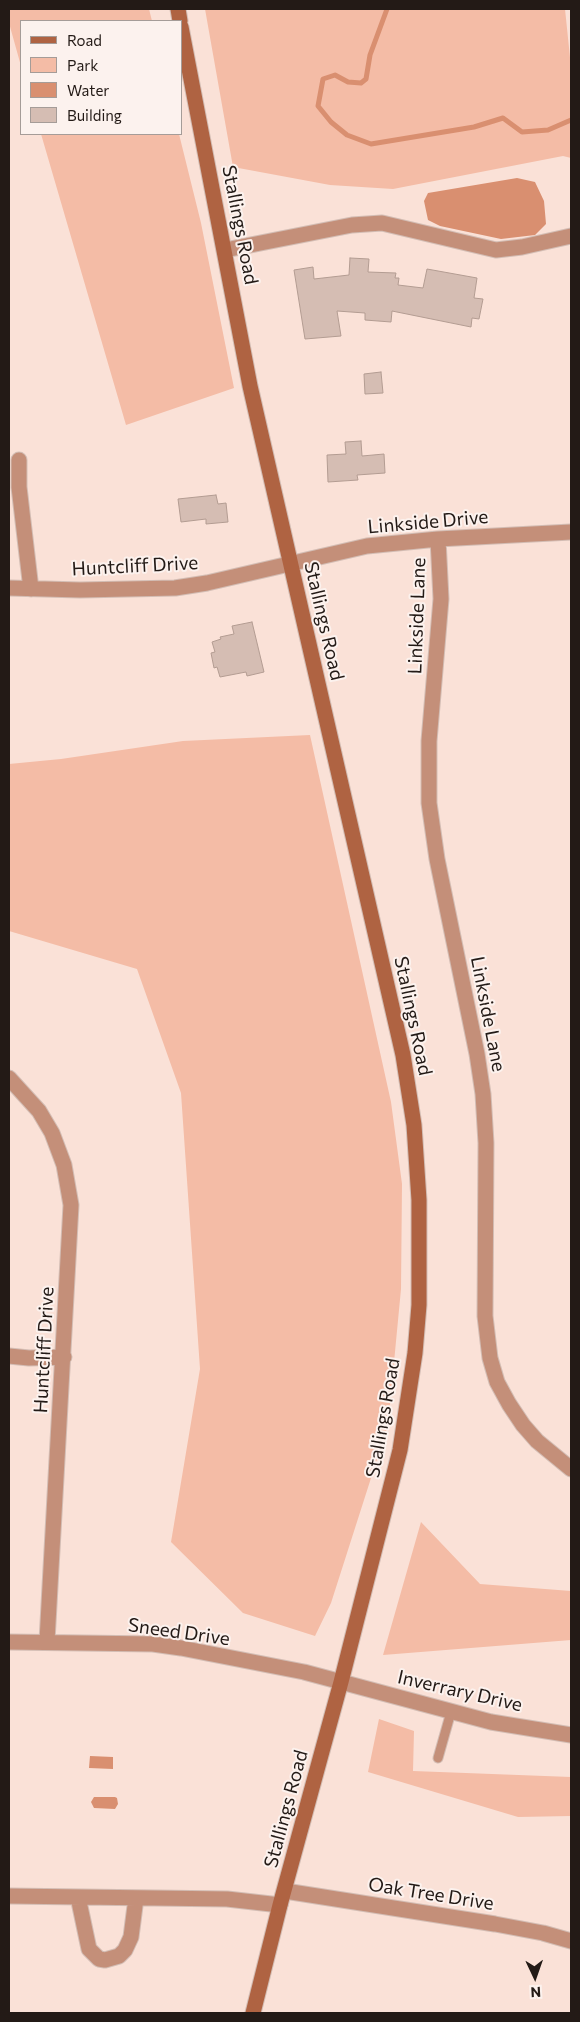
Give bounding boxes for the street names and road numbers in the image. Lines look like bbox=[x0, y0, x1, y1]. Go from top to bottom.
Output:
street label: Stallings Road bbox=[217, 163, 263, 287]
street label: Linkside Drive bbox=[367, 505, 489, 539]
street label: Huntcliff Drive bbox=[71, 551, 199, 581]
street label: Linkside Lane bbox=[404, 557, 430, 675]
street label: Stallings Road bbox=[299, 559, 349, 683]
street label: Stallings Road bbox=[389, 954, 437, 1078]
street label: Linkside Lane bbox=[466, 954, 510, 1074]
street label: Huntcliff Drive bbox=[29, 1286, 59, 1414]
street label: Stallings Road bbox=[361, 1356, 405, 1480]
street label: Sneed Drive bbox=[127, 1614, 231, 1650]
street label: Inverrary Drive bbox=[395, 1666, 525, 1716]
street label: Stallings Road bbox=[259, 1748, 313, 1870]
street label: Oak Tree Drive bbox=[367, 1873, 495, 1915]

